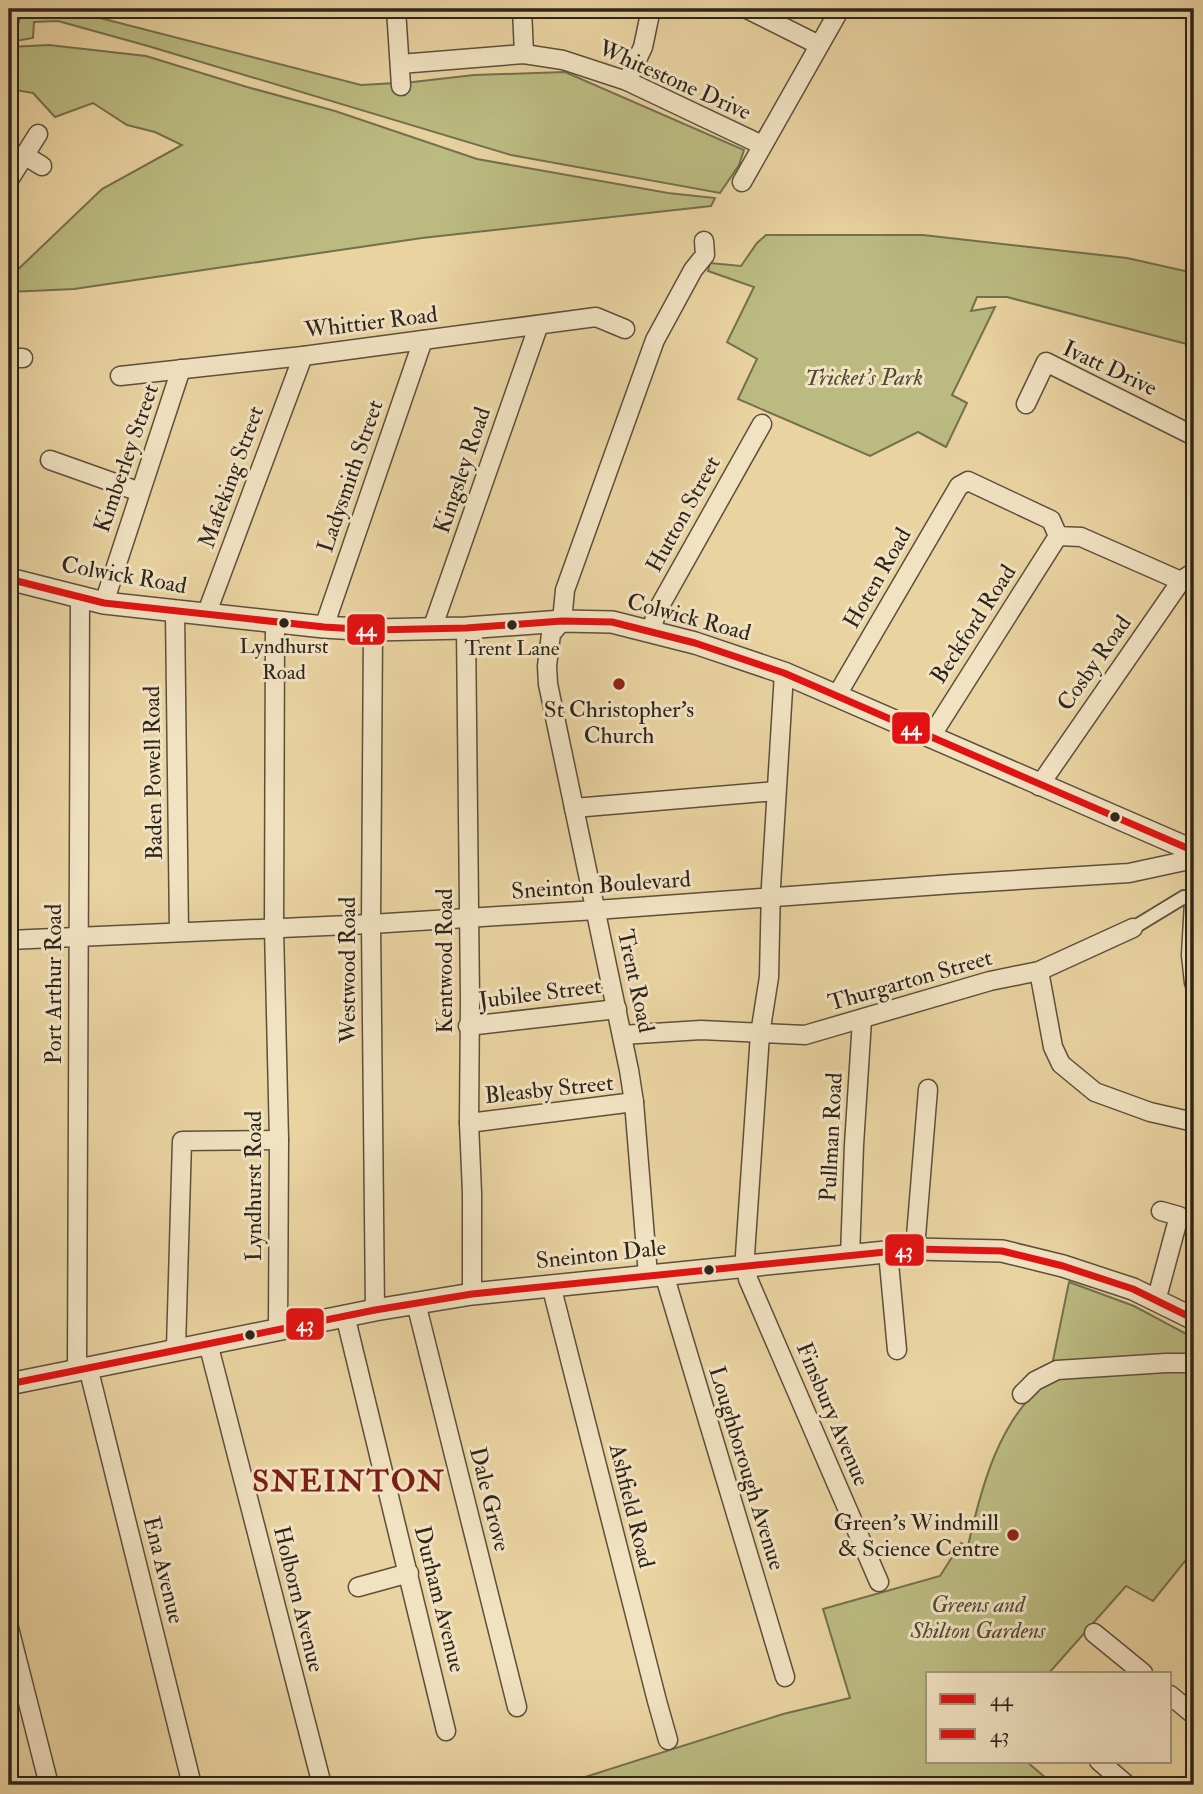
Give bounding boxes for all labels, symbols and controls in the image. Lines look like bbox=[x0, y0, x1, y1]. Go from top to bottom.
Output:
street label: Whitestone Drive bbox=[593, 33, 756, 127]
street label: Whittier Road bbox=[302, 299, 439, 345]
street label: Ivatt Drive bbox=[1058, 334, 1162, 403]
park label: Tricket's Park bbox=[805, 363, 923, 392]
street label: Kimberley Street bbox=[87, 380, 165, 536]
street label: Ladysmith Street bbox=[310, 396, 390, 556]
street label: Mafeking Street bbox=[192, 402, 270, 552]
street label: Kingsley Road bbox=[427, 403, 497, 537]
street label: Hutton Street bbox=[639, 451, 727, 577]
street label: Hoten Road bbox=[837, 522, 917, 634]
street label: Colwick Road bbox=[59, 550, 189, 600]
street label: Beckford Road bbox=[924, 559, 1022, 689]
street label: Colwick Road bbox=[624, 587, 754, 647]
street label: Cosby Road bbox=[1051, 610, 1137, 716]
line badge: 44 bbox=[346, 613, 386, 646]
marker: Lyndhurst Road bbox=[277, 616, 291, 630]
text: 44 bbox=[355, 618, 378, 642]
marker: Trent Lane bbox=[505, 618, 519, 632]
place label: Lyndhurst Road bbox=[239, 633, 329, 686]
place label: Trent Lane bbox=[464, 635, 560, 662]
marker: St Christopher's Church bbox=[611, 676, 627, 692]
street label: Baden Powell Road bbox=[137, 686, 169, 860]
place label: St Christopher's Church bbox=[544, 695, 694, 750]
line badge: 44 bbox=[891, 711, 931, 745]
text: 44 bbox=[900, 717, 923, 741]
unlabelled marker bbox=[1108, 810, 1122, 824]
street label: Sneinton Boulevard bbox=[510, 864, 692, 906]
street label: Kentwood Road bbox=[430, 889, 459, 1034]
street label: Westwood Road bbox=[333, 897, 362, 1044]
street label: Port Arthur Road bbox=[39, 904, 68, 1064]
street label: Trent Road bbox=[611, 927, 661, 1035]
street label: Thurgarton Street bbox=[825, 943, 995, 1017]
street label: Jubilee Street bbox=[476, 971, 603, 1015]
street label: Bleasby Street bbox=[483, 1068, 615, 1110]
street label: Pullman Road bbox=[813, 1072, 849, 1202]
street label: Lyndhurst Road bbox=[239, 1111, 268, 1261]
street label: Sneinton Dale bbox=[534, 1233, 668, 1275]
line badge: 43 bbox=[884, 1233, 925, 1267]
text: 43 bbox=[894, 1239, 913, 1263]
unlabelled marker bbox=[702, 1263, 716, 1277]
line badge: 43 bbox=[285, 1307, 325, 1341]
text: 43 bbox=[295, 1313, 314, 1337]
unlabelled marker bbox=[243, 1328, 257, 1342]
street label: Finsbury Avenue bbox=[790, 1338, 876, 1491]
street label: Loughborough Avenue bbox=[702, 1363, 792, 1574]
street label: Ashfield Road bbox=[602, 1440, 661, 1571]
street label: Dale Grove bbox=[463, 1444, 517, 1555]
district label: SNEINTON bbox=[252, 1463, 446, 1500]
place label: Green's Windmill & Science Centre bbox=[833, 1508, 999, 1563]
street label: Ena Avenue bbox=[137, 1513, 191, 1627]
street label: Holborn Avenue bbox=[267, 1523, 331, 1675]
street label: Durham Avenue bbox=[408, 1523, 472, 1676]
marker: Green's Windmill & Science Centre bbox=[1005, 1527, 1021, 1543]
park label: Greens and Shilton Gardens bbox=[910, 1590, 1046, 1645]
legend bbox=[926, 1672, 1172, 1762]
text: 44 bbox=[990, 1686, 1014, 1713]
text: 43 bbox=[990, 1722, 1009, 1749]

